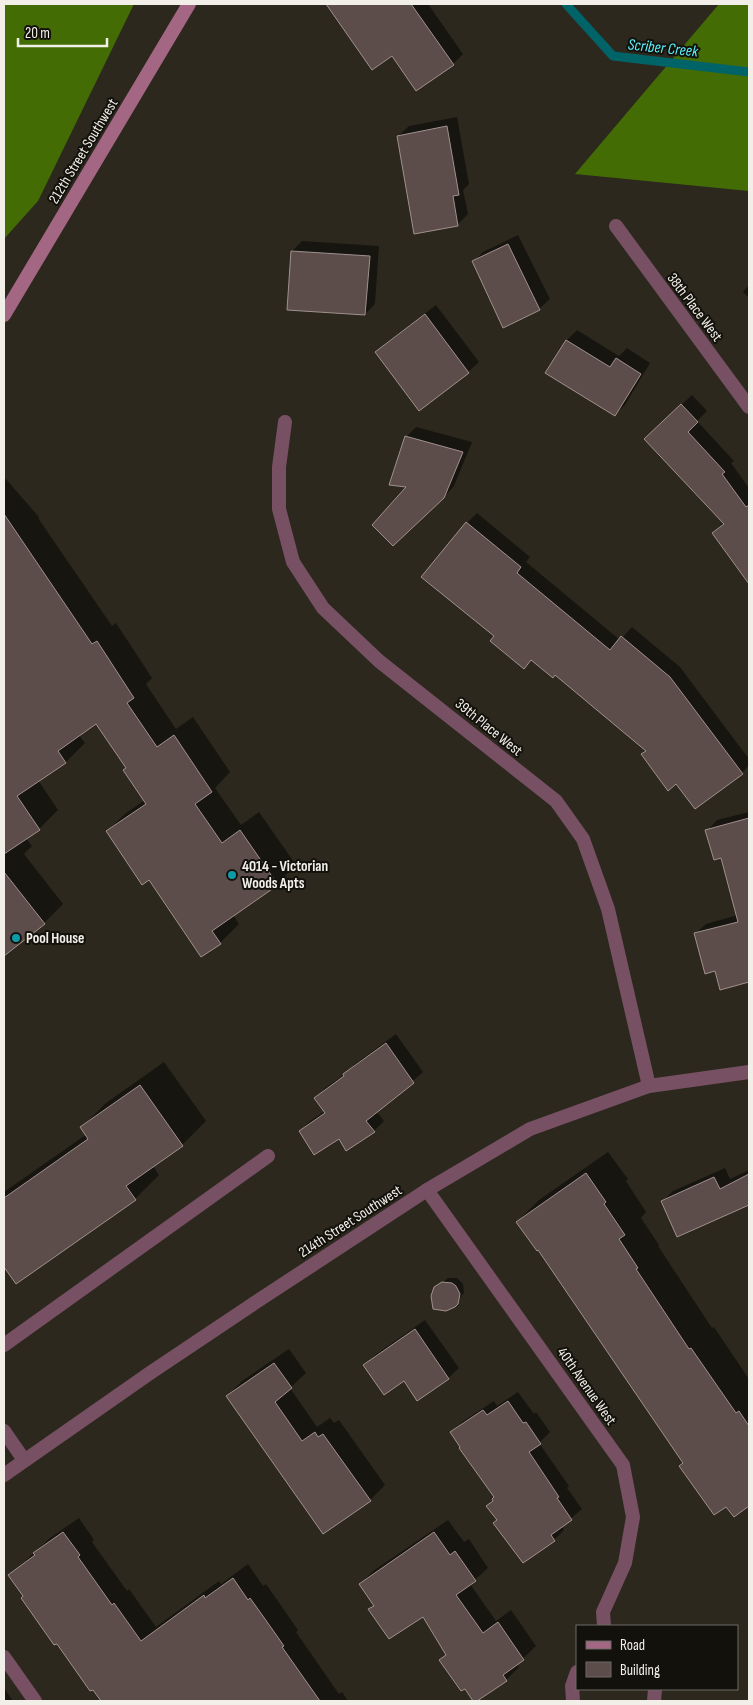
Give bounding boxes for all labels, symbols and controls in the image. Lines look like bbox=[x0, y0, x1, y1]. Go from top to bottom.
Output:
scale bar bbox=[18, 15, 106, 47]
text: 20 m bbox=[25, 24, 50, 43]
water label: Scriber Creek bbox=[627, 35, 700, 62]
street label: 212th Street Southwest bbox=[45, 95, 123, 207]
street label: 38th Place West bbox=[663, 269, 727, 346]
street label: 39th Place West bbox=[451, 694, 527, 761]
place label: 4014 - Victorian Woods Apts bbox=[242, 857, 328, 893]
marker: 4014 - Victorian Woods Apts bbox=[226, 869, 238, 881]
place label: Pool House bbox=[26, 929, 85, 948]
marker: Pool House bbox=[10, 932, 22, 944]
street label: 214th Street Southwest bbox=[295, 1181, 406, 1262]
street label: 40th Avenue West bbox=[553, 1344, 621, 1429]
legend bbox=[576, 1625, 738, 1690]
text: Road bbox=[620, 1636, 645, 1655]
text: Building bbox=[620, 1661, 660, 1680]

